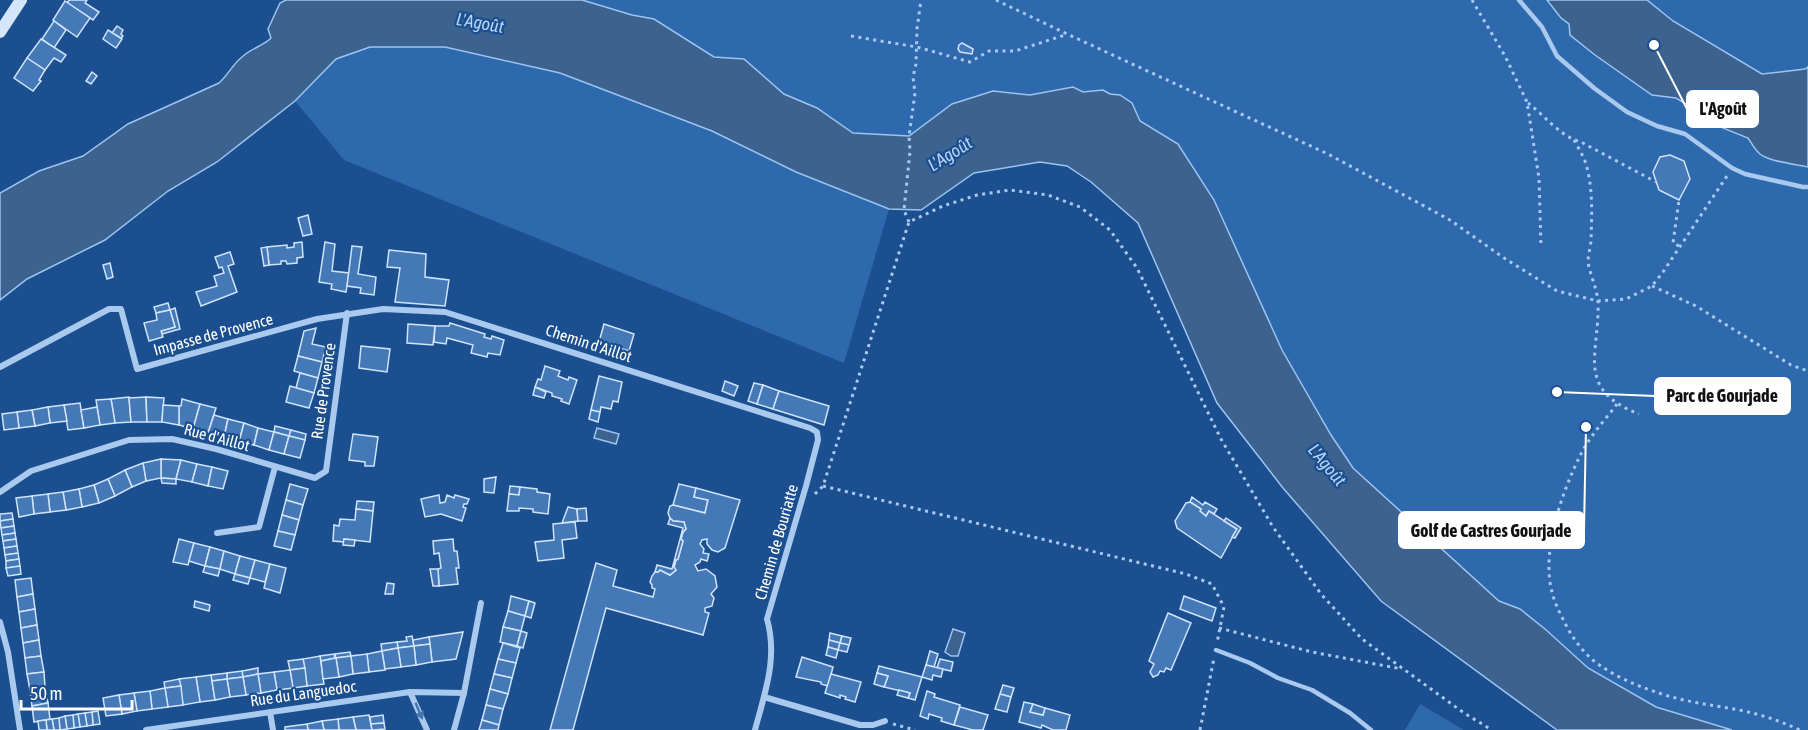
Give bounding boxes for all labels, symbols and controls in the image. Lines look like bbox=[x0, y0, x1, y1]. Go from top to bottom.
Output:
water label: L'Agoût bbox=[454, 8, 506, 37]
callout: L'Agoût bbox=[1687, 91, 1758, 127]
text: L'Agoût bbox=[1699, 98, 1748, 119]
water label: L'Agoût bbox=[924, 131, 976, 175]
street label: Impasse de Provence bbox=[151, 309, 275, 360]
street label: Chemin d'Aillot bbox=[544, 321, 635, 366]
street label: Rue de Provence bbox=[307, 342, 339, 440]
callout: Parc de Gourjade bbox=[1655, 378, 1790, 414]
text: Parc de Gourjade bbox=[1666, 385, 1778, 406]
street label: Rue d'Aillot bbox=[182, 420, 252, 455]
water label: L'Agoût bbox=[1304, 439, 1351, 491]
street label: Chemin de Bouriatte bbox=[751, 482, 801, 602]
callout: Golf de Castres Gourjade bbox=[1399, 512, 1584, 548]
text: Golf de Castres Gourjade bbox=[1411, 520, 1571, 541]
scale bar bbox=[21, 673, 132, 711]
street label: Rue du Languedoc bbox=[249, 677, 357, 710]
text: 50 m bbox=[30, 683, 62, 704]
one-way arrow bbox=[414, 702, 424, 720]

